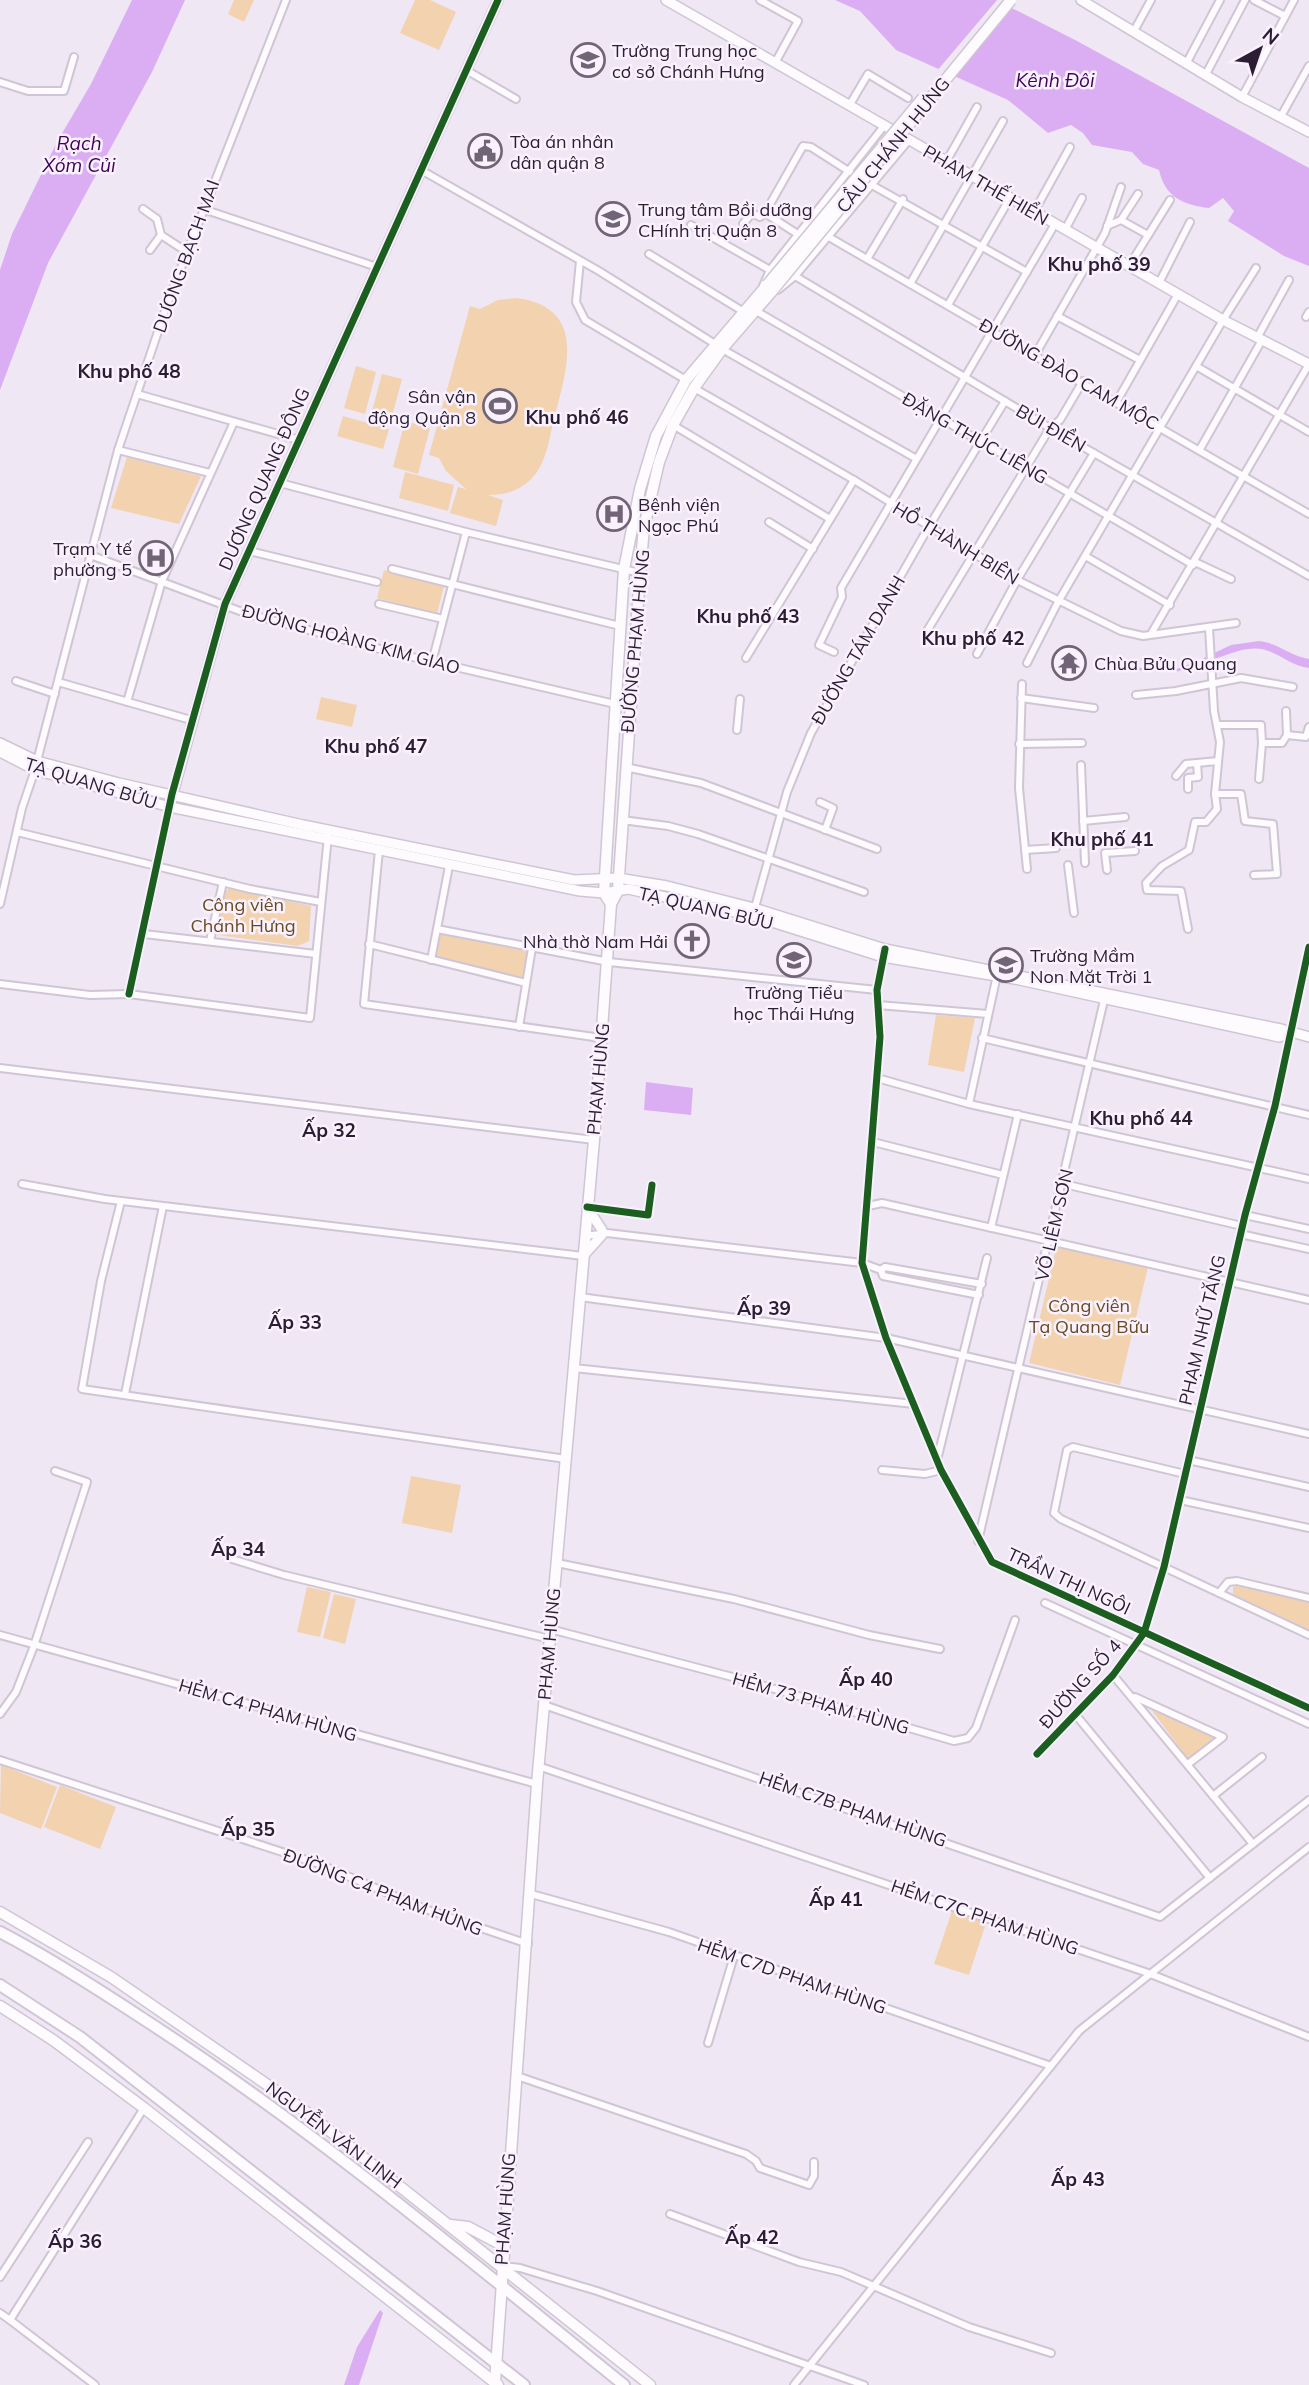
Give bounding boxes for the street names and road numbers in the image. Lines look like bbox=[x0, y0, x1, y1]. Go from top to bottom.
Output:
street label: CẦU CHÁNH HƯNG bbox=[831, 73, 955, 217]
street label: PHẠM THẾ HIỂN bbox=[919, 140, 1053, 230]
street label: DƯƠNG BẠCH MAI bbox=[148, 176, 224, 336]
street label: ĐƯỜNG ĐÀO CAM MỘC bbox=[975, 313, 1163, 435]
street label: DƯƠNG QUANG ĐÔNG bbox=[213, 384, 315, 574]
street label: ĐẶNG THÚC LIÊNG bbox=[898, 387, 1052, 489]
street label: BÙI ĐIỀN bbox=[1012, 399, 1090, 457]
street label: HỒ THÀNH BIÊN bbox=[889, 496, 1023, 590]
street label: ĐƯỜNG PHẠM HÙNG bbox=[616, 548, 654, 734]
street label: ĐƯỜNG TÁM DANH bbox=[806, 571, 910, 729]
street label: ĐƯỜNG HOÀNG KIM GIAO bbox=[239, 599, 463, 679]
street label: TẠ QUANG BỬU bbox=[22, 752, 160, 814]
street label: TẠ QUANG BỬU bbox=[636, 881, 776, 935]
street label: PHẠM HÙNG bbox=[582, 1022, 614, 1136]
street label: VÕ LIÊM SƠN bbox=[1030, 1167, 1078, 1283]
street label: PHẠM NHỮ TĂNG bbox=[1174, 1253, 1230, 1407]
street label: TRẦN THỊ NGÔI bbox=[1004, 1542, 1134, 1620]
street label: PHẠM HÙNG bbox=[533, 1587, 565, 1701]
street label: ĐƯỜNG SỐ 4 bbox=[1034, 1634, 1126, 1733]
street label: HẺM 73 PHẠM HÙNG bbox=[730, 1667, 912, 1739]
street label: HẺM C4 PHẠM HÙNG bbox=[176, 1673, 360, 1747]
street label: HẺM C7B PHẠM HÙNG bbox=[756, 1766, 950, 1852]
street label: ĐƯỜNG C4 PHẠM HỦNG bbox=[280, 1843, 486, 1941]
street label: HẺM C7C PHẠM HÙNG bbox=[888, 1874, 1082, 1960]
street label: HẺM C7D PHẠM HÙNG bbox=[695, 1933, 889, 2019]
street label: NGUYỄN VĂN LINH bbox=[261, 2076, 407, 2194]
street label: PHẠM HÙNG bbox=[490, 2152, 520, 2266]

